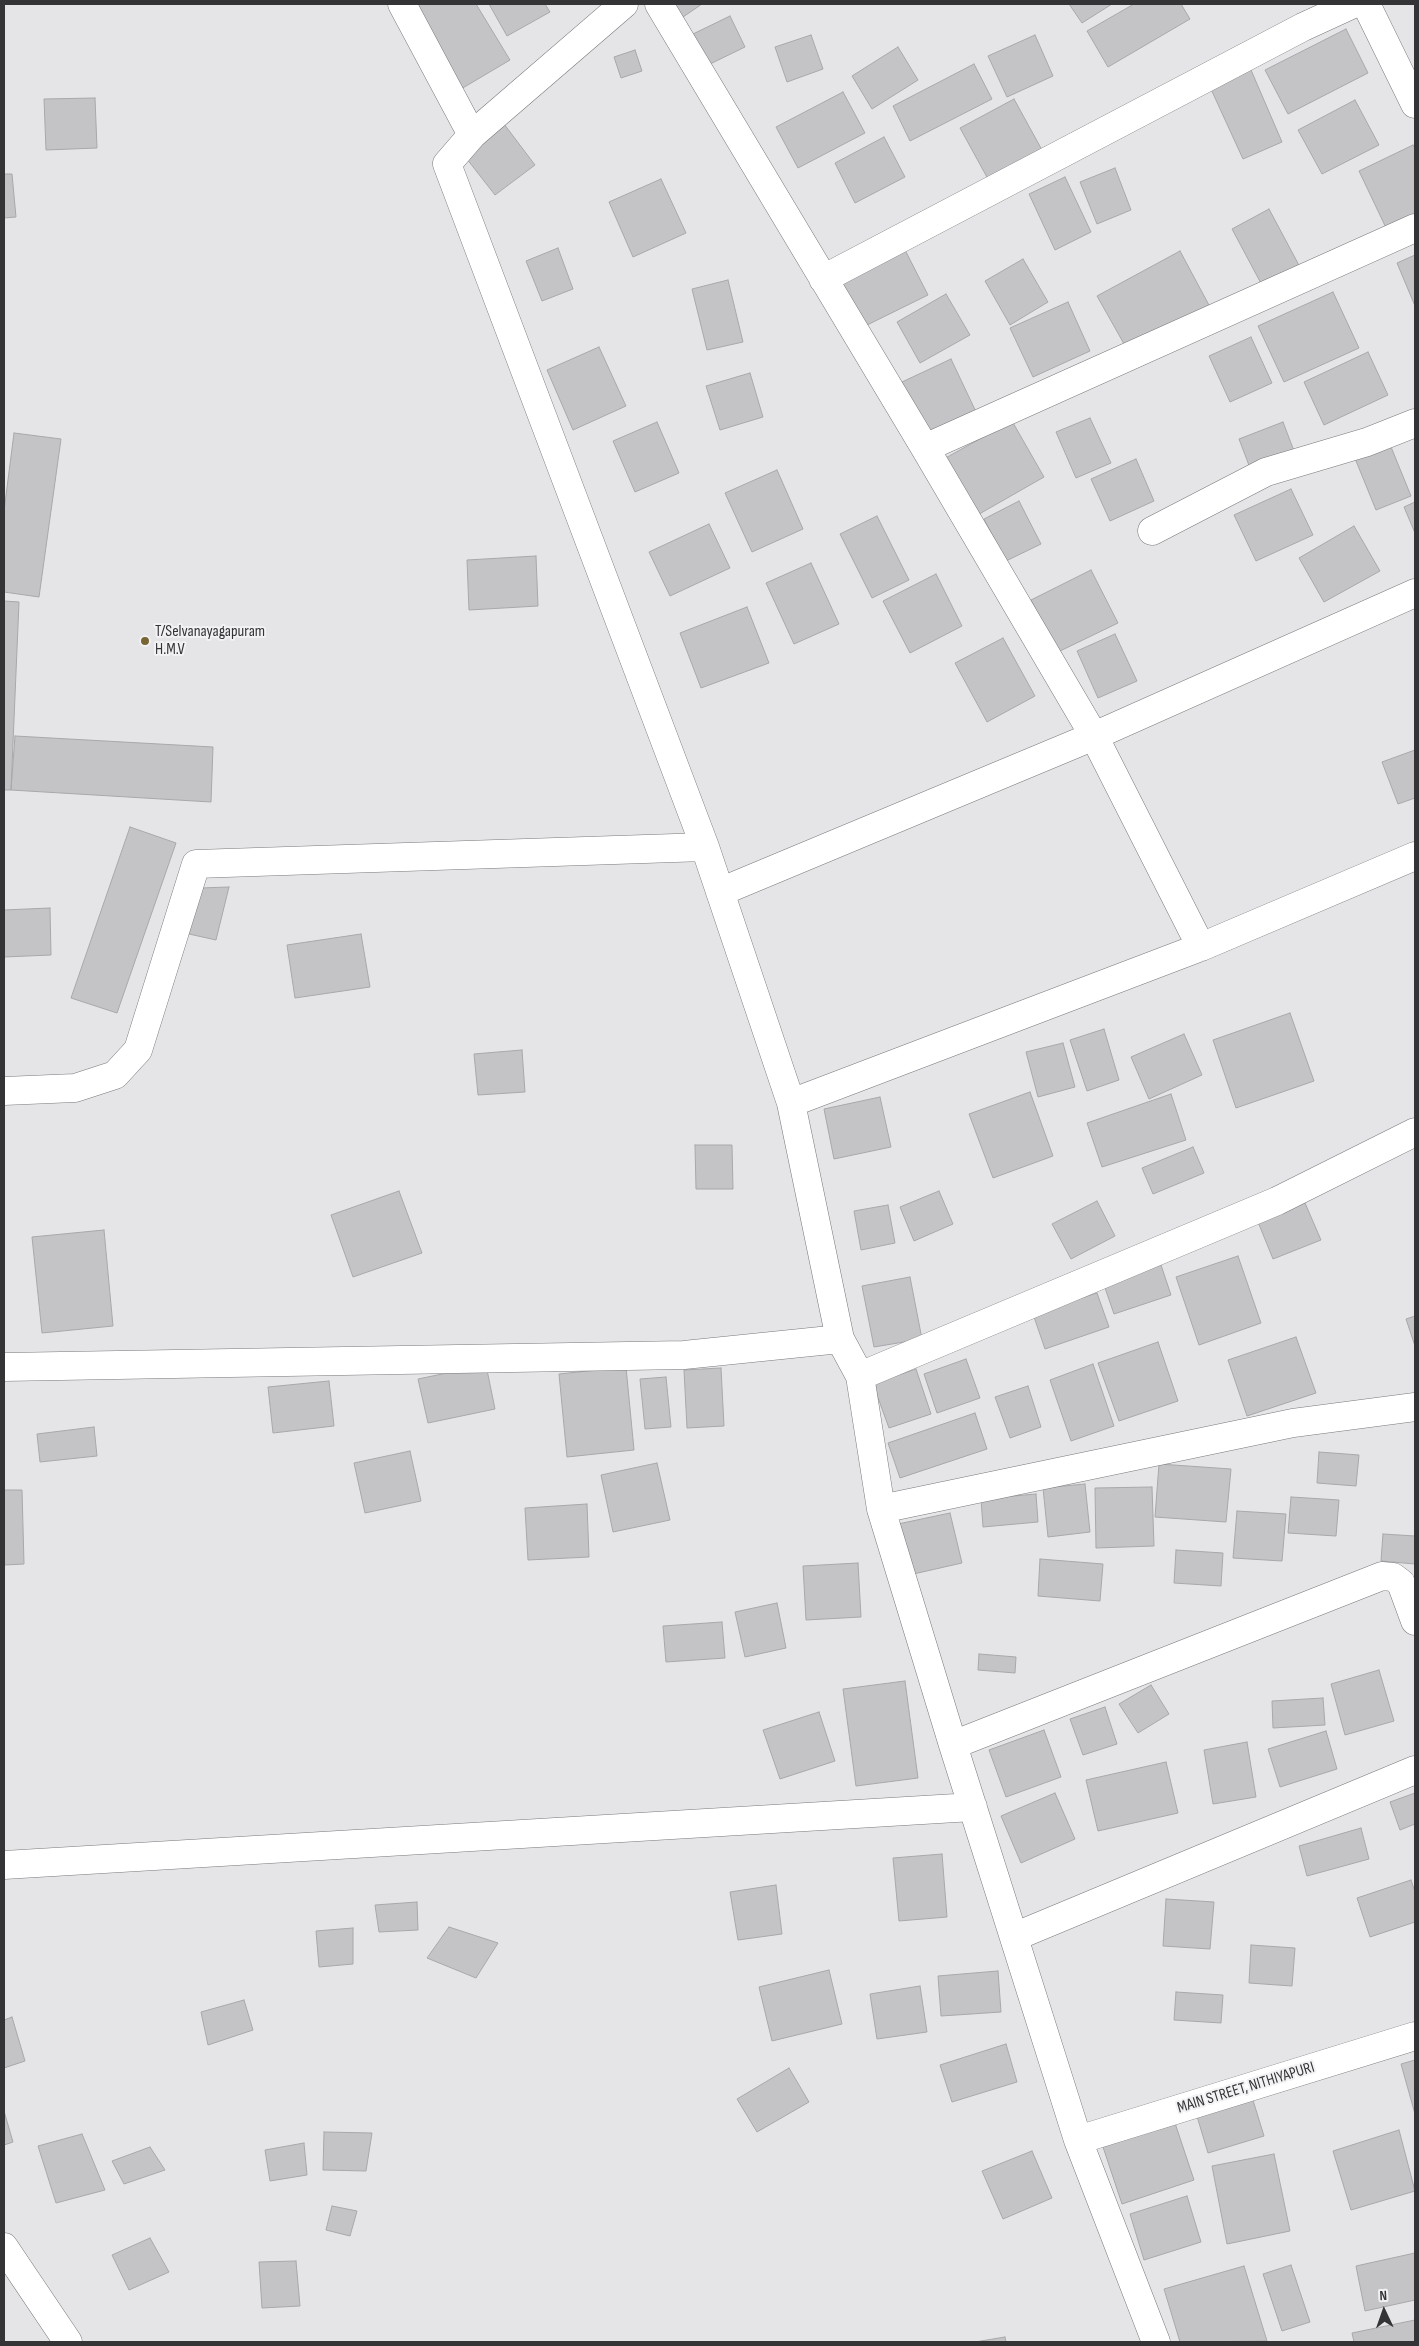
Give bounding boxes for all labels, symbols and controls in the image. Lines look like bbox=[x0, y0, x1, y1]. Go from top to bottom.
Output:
place label: T/Selvanayagapuram H.M.V bbox=[155, 622, 265, 660]
marker: T/Selvanayagapuram H.M.V bbox=[139, 635, 151, 647]
street label: MAIN STREET, NITHIYAPURI bbox=[1175, 2058, 1317, 2118]
north arrow bbox=[1359, 2286, 1409, 2336]
text: N bbox=[1379, 2287, 1387, 2304]

